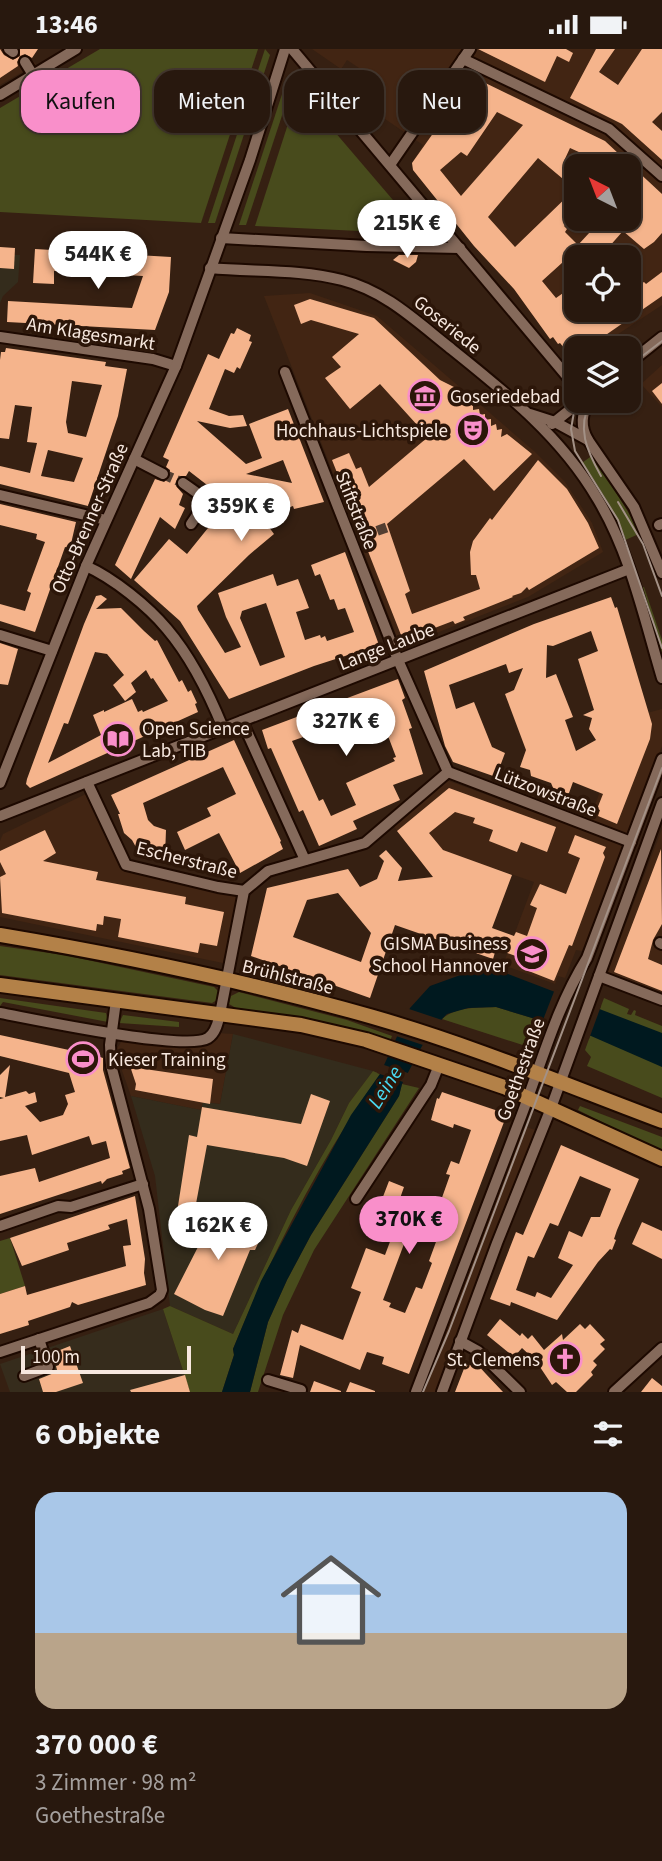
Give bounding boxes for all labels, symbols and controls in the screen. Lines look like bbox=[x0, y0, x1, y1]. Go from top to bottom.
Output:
text: 13:46 bbox=[35, 6, 98, 43]
chip: Kaufen bbox=[21, 70, 140, 133]
chip: Mieten bbox=[154, 70, 270, 133]
chip: Filter bbox=[284, 70, 384, 133]
chip: Neu bbox=[398, 70, 486, 133]
north arrow bbox=[564, 154, 640, 231]
map controls bbox=[564, 154, 641, 413]
pin: 215K € bbox=[350, 201, 464, 260]
text: 215K € bbox=[373, 206, 441, 239]
pin: 544K € bbox=[41, 231, 155, 291]
text: 544K € bbox=[64, 237, 132, 270]
button: locate bbox=[564, 245, 641, 322]
street label: Goseriede bbox=[407, 289, 487, 361]
street label: Am Klagesmarkt bbox=[25, 311, 157, 358]
button: layers bbox=[564, 336, 641, 413]
museum icon: Goseriedebad bbox=[406, 377, 444, 415]
place label: Goseriedebad bbox=[450, 384, 560, 411]
theatre icon: Hochhaus-Lichtspiele bbox=[454, 411, 492, 449]
place label: Hochhaus-Lichtspiele bbox=[276, 418, 448, 445]
street label: Otto-Brenner-Straße bbox=[45, 439, 136, 598]
street label: Stiftstraße bbox=[328, 467, 383, 554]
pin: 359K € bbox=[184, 483, 298, 543]
text: 359K € bbox=[207, 489, 275, 522]
street label: Lange Laube bbox=[335, 617, 438, 678]
pin: 327K € bbox=[289, 699, 403, 758]
text: 327K € bbox=[312, 704, 380, 737]
place label: Open Science Lab, TIB bbox=[142, 716, 250, 765]
library icon: Open Science Lab, TIB bbox=[99, 720, 137, 758]
street label: Lützowstraße bbox=[490, 761, 601, 824]
street label: Escherstraße bbox=[133, 835, 240, 886]
place label: GISMA Business School Hannover bbox=[372, 931, 508, 980]
school or university icon: GISMA Business School Hannover bbox=[513, 935, 551, 973]
street label: Brühlstraße bbox=[239, 953, 336, 1002]
street label: Goethestraße bbox=[490, 1014, 552, 1125]
sports icon: Kieser Training bbox=[64, 1040, 102, 1078]
place label: Kieser Training bbox=[108, 1047, 226, 1074]
water label: Leine bbox=[360, 1060, 410, 1114]
pin: 370K € bbox=[352, 1197, 466, 1256]
text: 370K € bbox=[375, 1202, 443, 1235]
pin: 162K € bbox=[161, 1203, 275, 1262]
text: 162K € bbox=[184, 1208, 252, 1241]
church icon: St. Clemens bbox=[546, 1340, 584, 1378]
scale bar bbox=[21, 1343, 191, 1375]
text: 100 m bbox=[32, 1344, 80, 1371]
place label: St. Clemens bbox=[447, 1347, 540, 1374]
text: 6 Objekte bbox=[35, 1413, 160, 1456]
icon: filters bbox=[589, 1415, 627, 1453]
icon: home bbox=[268, 1537, 394, 1663]
text: 370 000 € bbox=[35, 1723, 158, 1766]
text: 3 Zimmer · 98 m² bbox=[35, 1766, 197, 1799]
text: Goethestraße bbox=[35, 1799, 165, 1832]

